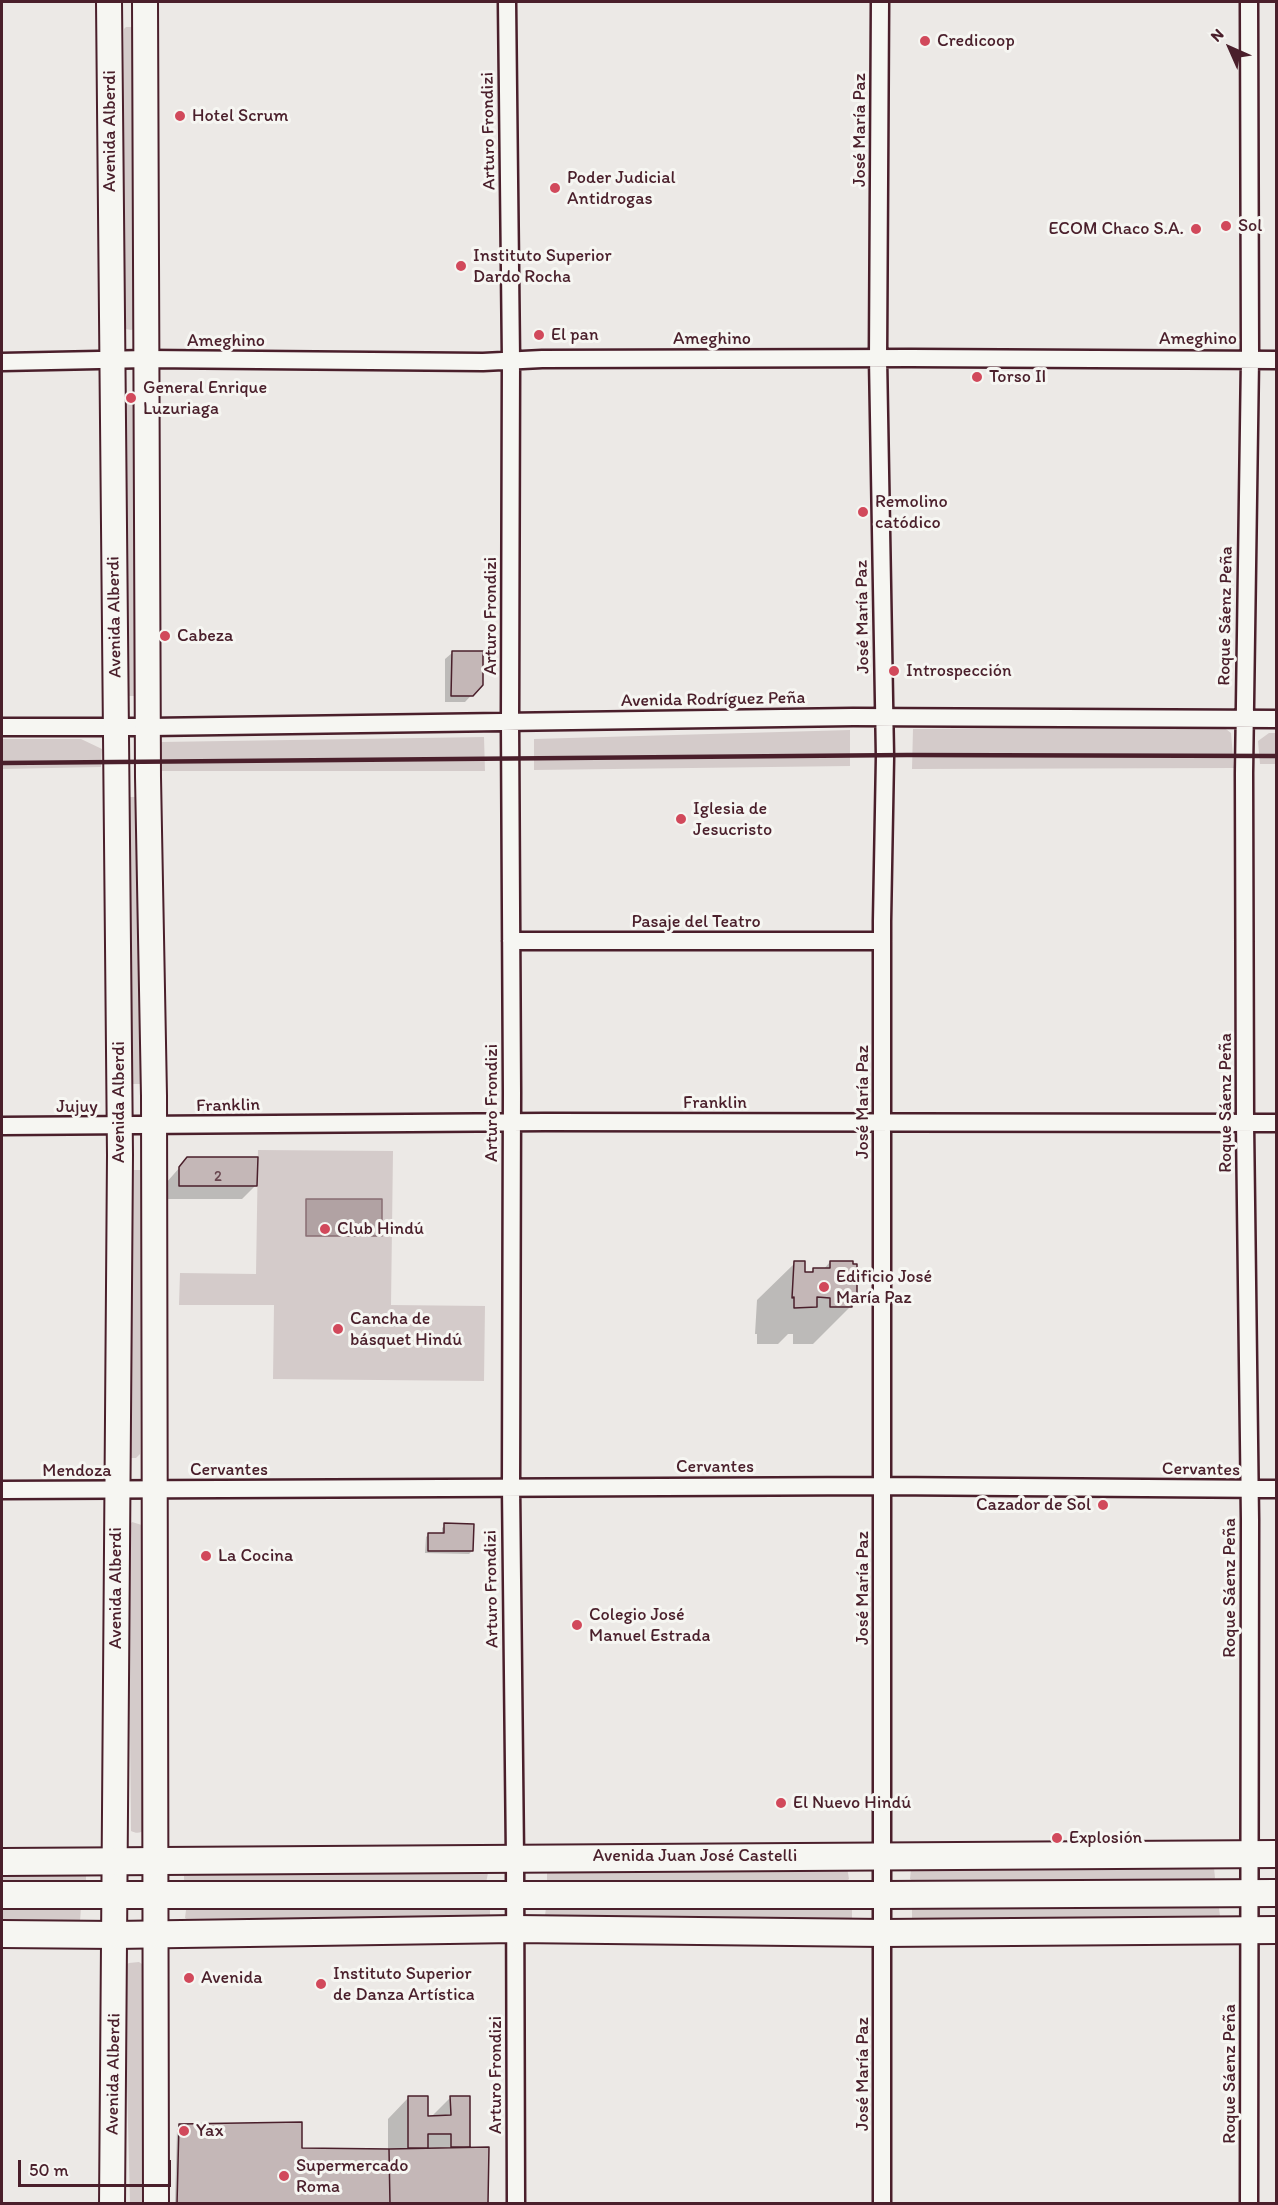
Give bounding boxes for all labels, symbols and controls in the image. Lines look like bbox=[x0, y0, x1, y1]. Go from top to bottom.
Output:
north arrow bbox=[1200, 18, 1260, 78]
text: N bbox=[1206, 24, 1227, 45]
place label: Credicoop bbox=[937, 30, 1015, 52]
marker: Credicoop bbox=[918, 34, 932, 48]
street label: Avenida Alberdi bbox=[99, 70, 121, 192]
street label: Arturo Frondizi bbox=[477, 72, 501, 190]
street label: José María Paz bbox=[849, 73, 871, 187]
place label: Hotel Scrum bbox=[192, 105, 288, 127]
marker: Hotel Scrum bbox=[173, 109, 187, 123]
place label: Poder Judicial Antidrogas bbox=[567, 167, 676, 210]
marker: Poder Judicial Antidrogas bbox=[548, 181, 562, 195]
place label: Sol bbox=[1238, 215, 1262, 237]
place label: ECOM Chaco S.A. bbox=[1048, 218, 1184, 240]
marker: Sol bbox=[1219, 219, 1233, 233]
marker: ECOM Chaco S.A. bbox=[1189, 222, 1203, 236]
place label: Instituto Superior Dardo Rocha bbox=[473, 245, 612, 288]
marker: Instituto Superior Dardo Rocha bbox=[454, 259, 468, 273]
place label: El pan bbox=[551, 324, 599, 346]
marker: El pan bbox=[532, 328, 546, 342]
street label: Ameghino bbox=[673, 328, 751, 350]
street label: Ameghino bbox=[1159, 328, 1237, 350]
street label: Ameghino bbox=[187, 330, 265, 352]
place label: Torso II bbox=[989, 366, 1046, 388]
marker: Torso II bbox=[970, 370, 984, 384]
place label: General Enrique Luzuriaga bbox=[143, 377, 267, 420]
marker: General Enrique Luzuriaga bbox=[124, 391, 138, 405]
place label: Remolino catódico bbox=[875, 491, 948, 534]
marker: Remolino catódico bbox=[856, 505, 870, 519]
street label: Roque Sáenz Peña bbox=[1214, 546, 1238, 686]
street label: Avenida Alberdi bbox=[103, 556, 127, 678]
street label: Arturo Frondizi bbox=[480, 557, 502, 675]
street label: José María Paz bbox=[851, 560, 875, 674]
place label: Cabeza bbox=[177, 625, 233, 647]
marker: Cabeza bbox=[158, 629, 172, 643]
place label: Introspección bbox=[906, 660, 1012, 682]
marker: Introspección bbox=[887, 664, 901, 678]
street label: Avenida Rodríguez Peña bbox=[621, 688, 805, 712]
place label: Iglesia de Jesucristo bbox=[693, 798, 772, 840]
marker: Iglesia de Jesucristo bbox=[674, 812, 688, 826]
street label: Pasaje del Teatro bbox=[631, 911, 761, 933]
street label: Roque Sáenz Peña bbox=[1215, 1033, 1237, 1173]
street label: Avenida Alberdi bbox=[108, 1041, 130, 1163]
street label: Arturo Frondizi bbox=[481, 1044, 503, 1162]
street label: José María Paz bbox=[852, 1045, 874, 1159]
street label: Franklin bbox=[683, 1092, 747, 1114]
street label: Franklin bbox=[196, 1095, 260, 1117]
street label: Jujuy bbox=[56, 1096, 98, 1118]
house number: 2 bbox=[214, 1168, 222, 1186]
place label: Club Hindú bbox=[337, 1218, 424, 1240]
marker: Club Hindú bbox=[318, 1222, 332, 1236]
place label: Edificio José María Paz bbox=[836, 1266, 932, 1308]
marker: Edificio José María Paz bbox=[817, 1280, 831, 1294]
place label: Cancha de básquet Hindú bbox=[350, 1308, 462, 1350]
marker: Cancha de básquet Hindú bbox=[331, 1322, 345, 1336]
street label: Cervantes bbox=[676, 1456, 754, 1478]
street label: Cervantes bbox=[190, 1459, 268, 1481]
street label: Cervantes bbox=[1162, 1459, 1240, 1481]
street label: Mendoza bbox=[42, 1460, 112, 1482]
place label: Cazador de Sol bbox=[976, 1494, 1091, 1516]
marker: Cazador de Sol bbox=[1096, 1498, 1110, 1512]
street label: Roque Sáenz Peña bbox=[1219, 1518, 1241, 1658]
street label: Avenida Alberdi bbox=[105, 1527, 127, 1649]
street label: Arturo Frondizi bbox=[480, 1530, 504, 1648]
street label: José María Paz bbox=[852, 1531, 874, 1645]
place label: La Cocina bbox=[218, 1545, 293, 1567]
marker: La Cocina bbox=[199, 1549, 213, 1563]
place label: Colegio José Manuel Estrada bbox=[589, 1604, 710, 1646]
marker: Colegio José Manuel Estrada bbox=[570, 1618, 584, 1632]
place label: El Nuevo Hindú bbox=[793, 1792, 911, 1814]
marker: El Nuevo Hindú bbox=[774, 1796, 788, 1810]
place label: Explosión bbox=[1069, 1827, 1142, 1849]
marker: Explosión bbox=[1050, 1831, 1064, 1845]
street label: Avenida Juan José Castelli bbox=[593, 1845, 797, 1867]
place label: Instituto Superior de Danza Artística bbox=[333, 1963, 475, 2006]
place label: Avenida bbox=[201, 1967, 263, 1989]
marker: Avenida bbox=[182, 1971, 196, 1985]
marker: Instituto Superior de Danza Artística bbox=[314, 1977, 328, 1991]
street label: Roque Sáenz Peña bbox=[1219, 2004, 1241, 2144]
street label: Avenida Alberdi bbox=[102, 2013, 126, 2135]
street label: Arturo Frondizi bbox=[485, 2016, 507, 2134]
street label: José María Paz bbox=[852, 2017, 874, 2131]
place label: Yax bbox=[196, 2120, 223, 2142]
marker: Yax bbox=[177, 2124, 191, 2138]
scale bar bbox=[21, 2148, 174, 2186]
place label: Supermercado Roma bbox=[296, 2155, 408, 2198]
text: 50 m bbox=[29, 2159, 69, 2181]
marker: Supermercado Roma bbox=[277, 2169, 291, 2183]

